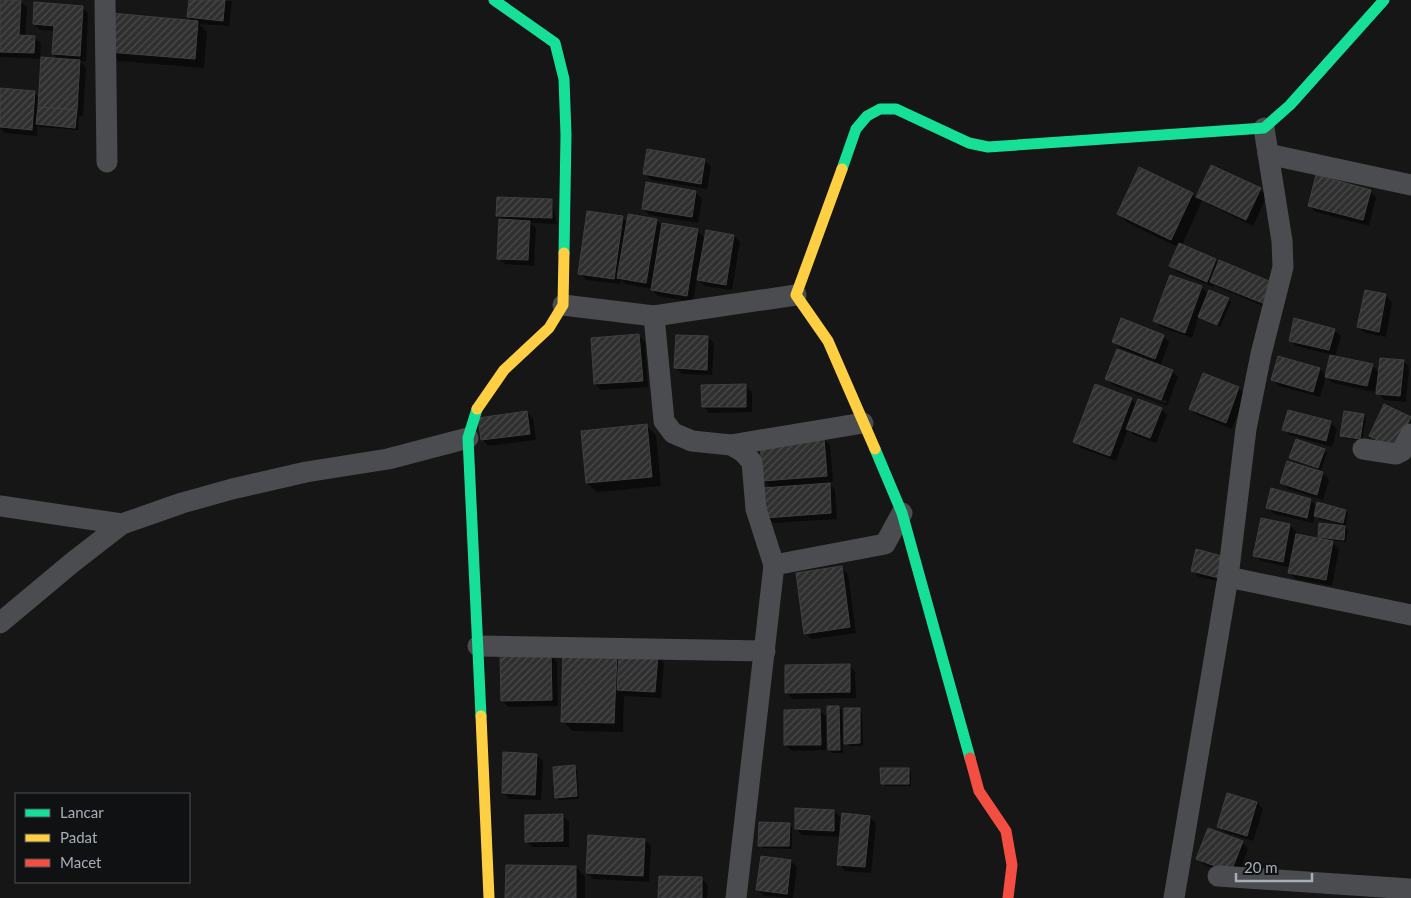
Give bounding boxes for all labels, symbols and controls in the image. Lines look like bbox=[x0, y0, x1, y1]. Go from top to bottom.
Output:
legend bbox=[15, 793, 190, 883]
text: Lancar bbox=[60, 803, 104, 821]
text: Padat bbox=[60, 828, 98, 846]
scale bar bbox=[1236, 850, 1312, 882]
text: Macet bbox=[60, 853, 102, 871]
text: 20 m bbox=[1244, 858, 1278, 876]

